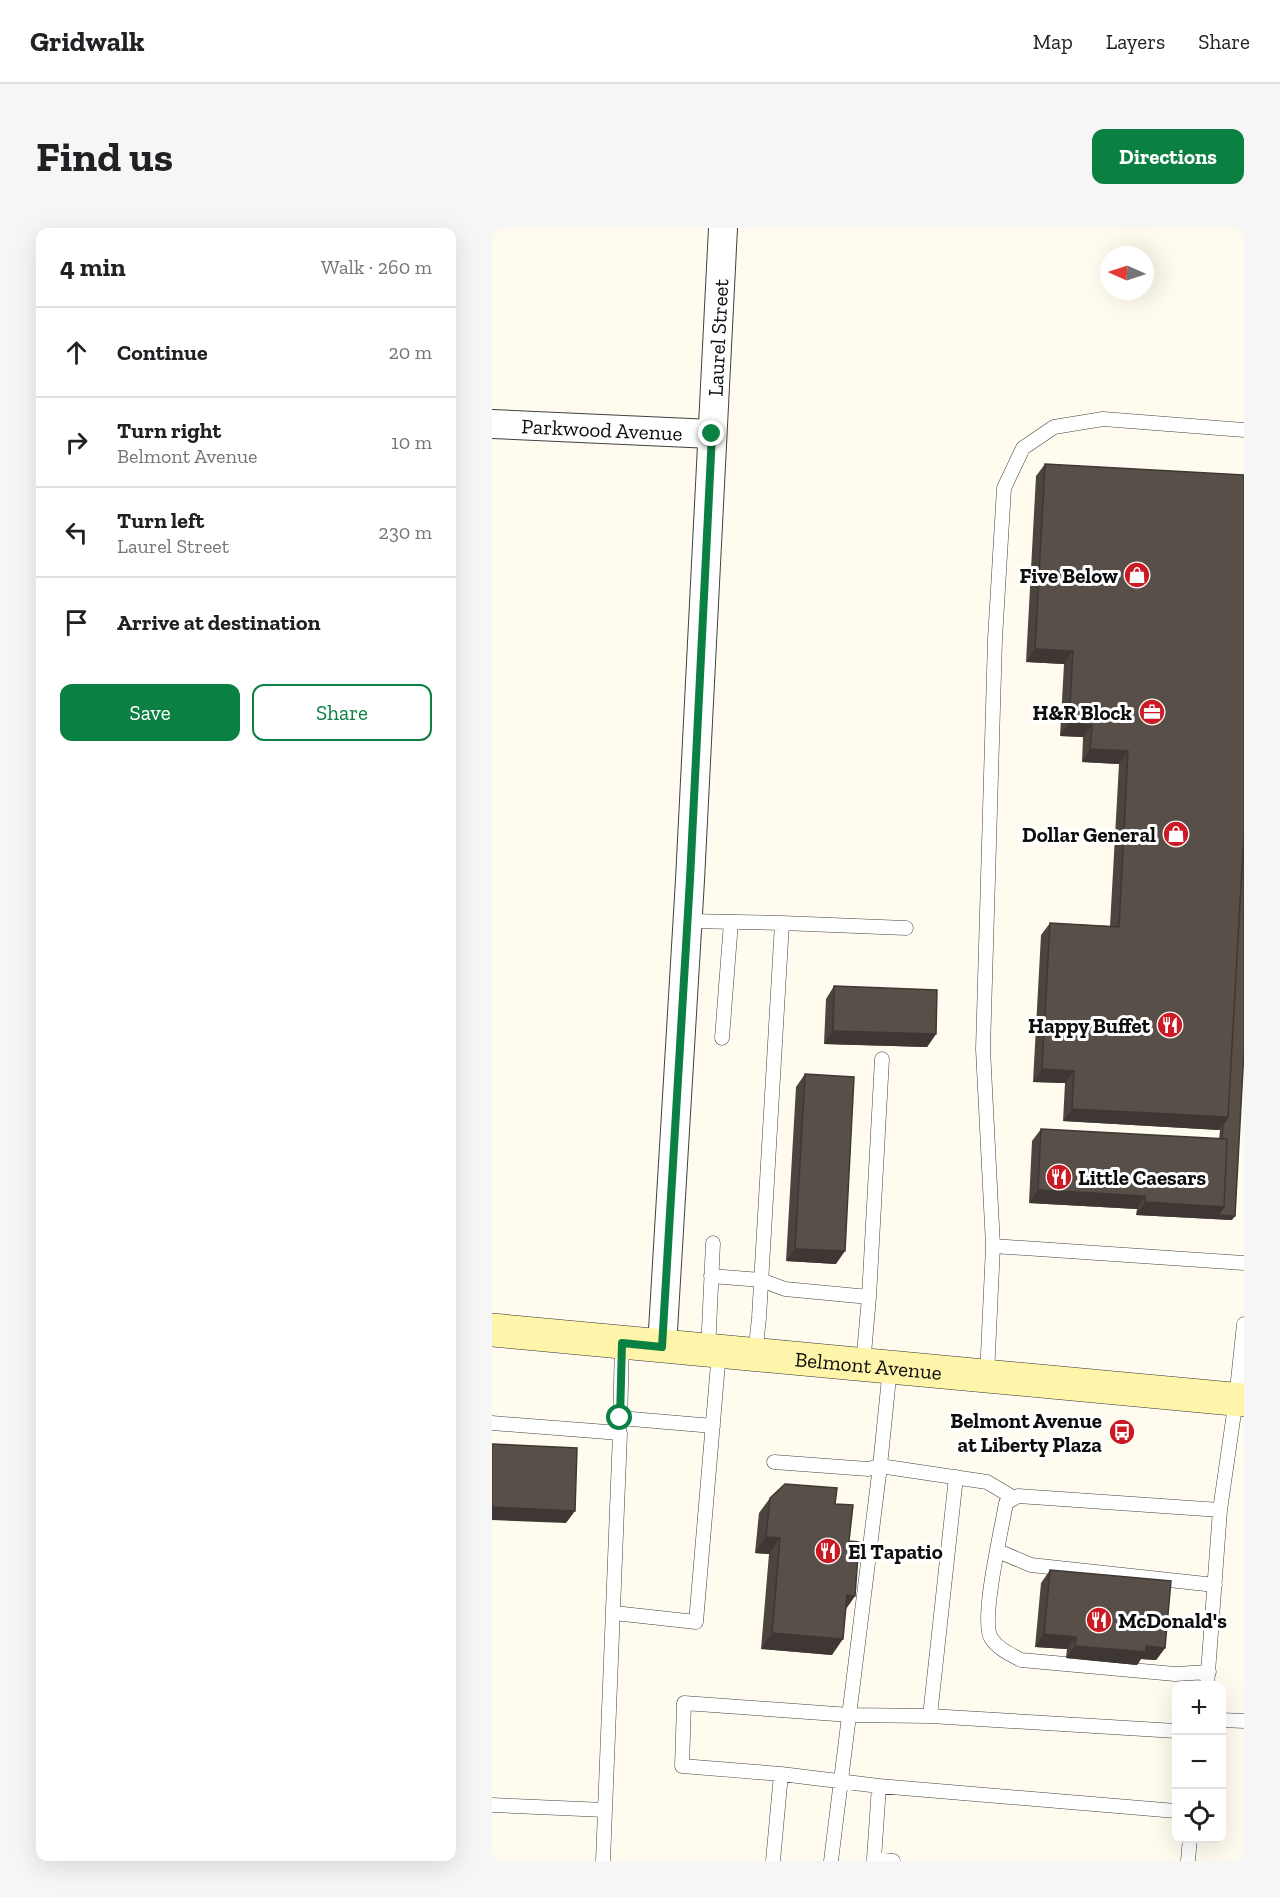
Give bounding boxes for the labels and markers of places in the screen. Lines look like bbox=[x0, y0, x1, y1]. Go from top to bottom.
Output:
shop icon: Five Below bbox=[1122, 560, 1152, 590]
place label: Five Below bbox=[1019, 563, 1118, 588]
office icon: H&R Block bbox=[1137, 697, 1167, 727]
place label: H&R Block bbox=[1032, 700, 1132, 725]
shop icon: Dollar General bbox=[1161, 819, 1191, 849]
place label: Dollar General bbox=[1022, 822, 1156, 847]
restaurant icon: Happy Buffet bbox=[1155, 1010, 1185, 1040]
place label: Happy Buffet bbox=[1028, 1013, 1151, 1038]
restaurant icon: Little Caesars bbox=[1044, 1162, 1074, 1192]
place label: Little Caesars bbox=[1078, 1165, 1207, 1190]
place label: Belmont Avenue at Liberty Plaza bbox=[950, 1408, 1102, 1457]
bus stop icon: Belmont Avenue at Liberty Plaza bbox=[1107, 1417, 1137, 1447]
restaurant icon: El Tapatio bbox=[813, 1536, 843, 1566]
place label: El Tapatio bbox=[848, 1539, 943, 1564]
restaurant icon: McDonald's bbox=[1084, 1605, 1114, 1635]
place label: McDonald's bbox=[1118, 1608, 1227, 1633]

